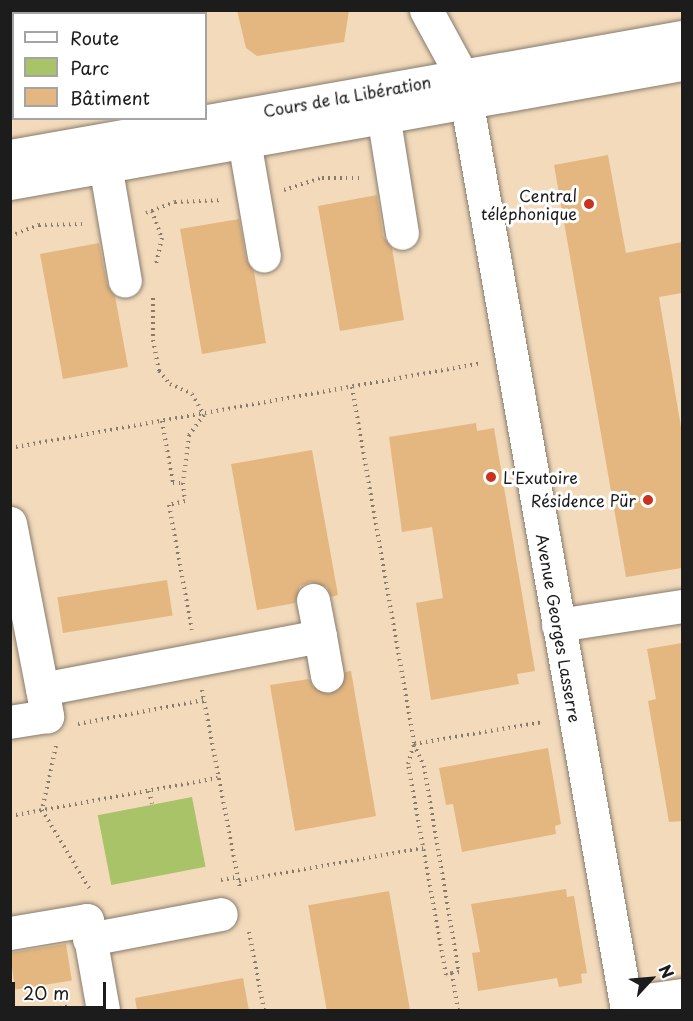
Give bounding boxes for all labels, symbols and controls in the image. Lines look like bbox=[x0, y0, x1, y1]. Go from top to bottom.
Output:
legend bbox=[12, 12, 207, 120]
text: Route bbox=[70, 24, 119, 51]
text: Parc bbox=[70, 54, 109, 81]
street label: Cours de la Libération bbox=[262, 72, 432, 120]
text: Bâtiment bbox=[70, 84, 150, 111]
place label: Central téléphonique bbox=[481, 185, 577, 223]
marker: Central téléphonique bbox=[582, 197, 596, 211]
place label: L'Exutoire bbox=[503, 467, 578, 487]
marker: L'Exutoire bbox=[484, 470, 498, 484]
place label: Résidence Pür bbox=[530, 490, 636, 510]
marker: Résidence Pür bbox=[641, 493, 655, 507]
street label: Avenue Georges Lasserre bbox=[533, 532, 585, 724]
north arrow bbox=[621, 949, 681, 1009]
text: N bbox=[654, 960, 681, 982]
scale bar bbox=[15, 970, 110, 1008]
text: 20 m bbox=[23, 979, 69, 1006]

